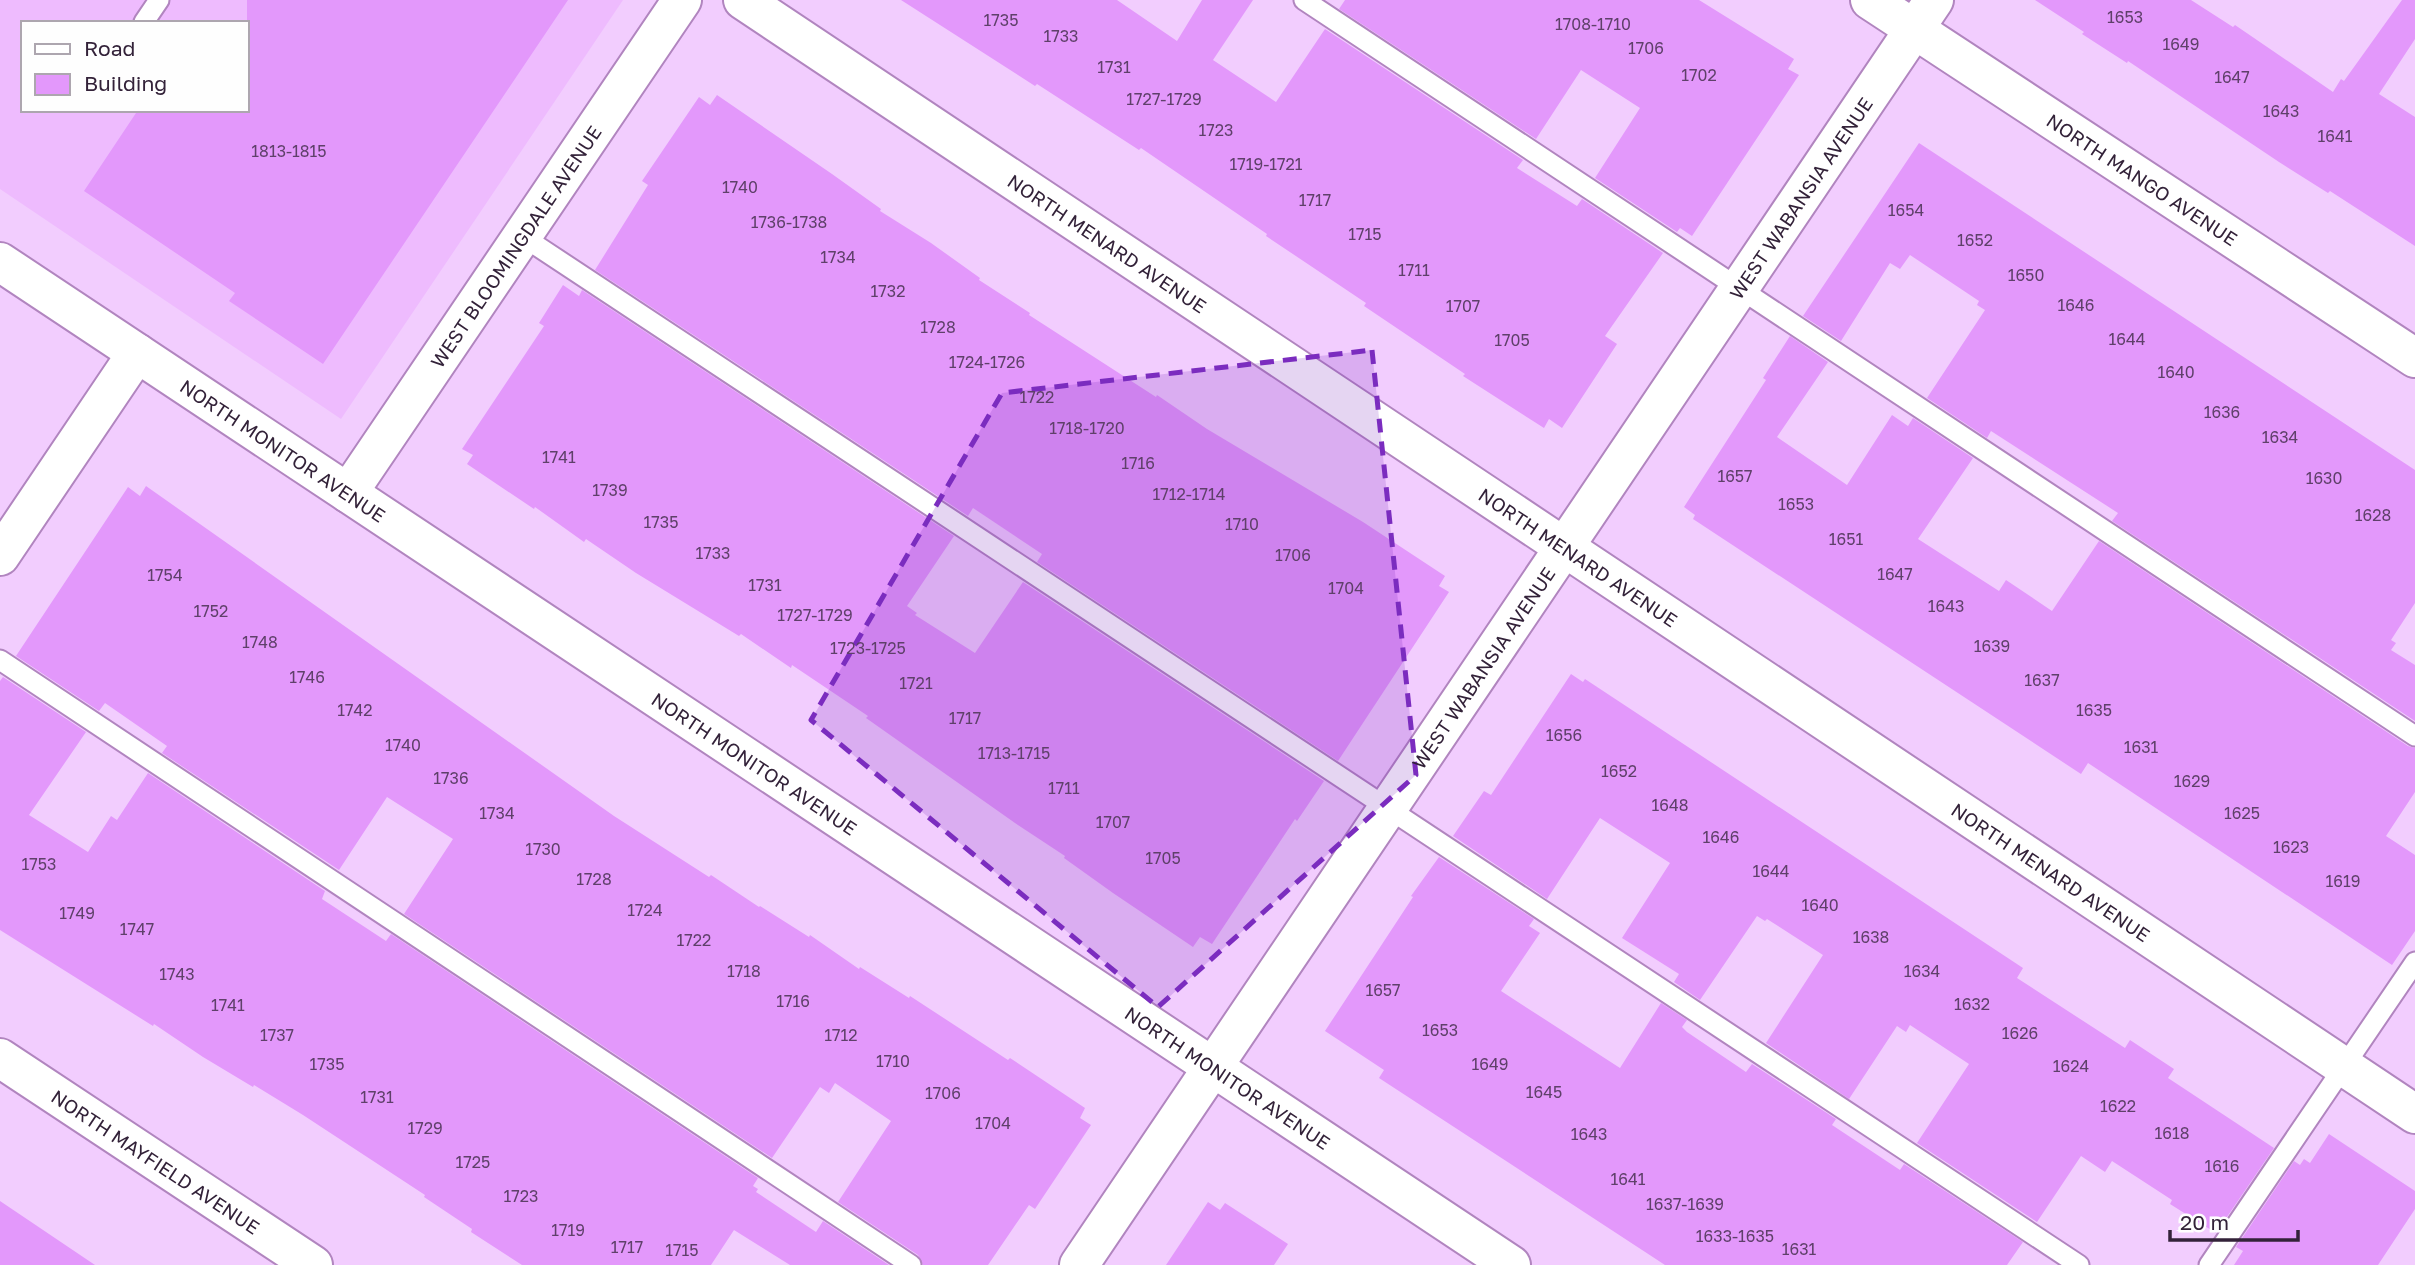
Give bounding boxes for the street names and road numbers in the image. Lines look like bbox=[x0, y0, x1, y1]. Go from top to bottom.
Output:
street label: WEST WABANSIA AVENUE bbox=[1724, 93, 1877, 303]
street label: NORTH MANGO AVENUE bbox=[2043, 108, 2242, 250]
street label: WEST BLOOMINGDALE AVENUE bbox=[425, 121, 605, 372]
street label: NORTH MENARD AVENUE bbox=[1004, 169, 1211, 317]
street label: NORTH MONITOR AVENUE bbox=[176, 374, 390, 526]
street label: NORTH MENARD AVENUE bbox=[1475, 482, 1682, 631]
street label: WEST WABANSIA AVENUE bbox=[1406, 562, 1559, 773]
street label: NORTH MONITOR AVENUE bbox=[648, 687, 862, 839]
street label: NORTH MENARD AVENUE bbox=[1948, 797, 2155, 946]
street label: NORTH MONITOR AVENUE bbox=[1121, 1001, 1335, 1154]
street label: NORTH MAYFIELD AVENUE bbox=[48, 1084, 264, 1238]

